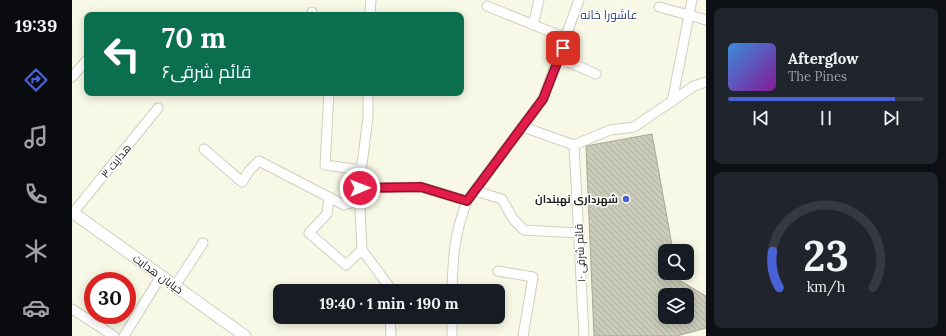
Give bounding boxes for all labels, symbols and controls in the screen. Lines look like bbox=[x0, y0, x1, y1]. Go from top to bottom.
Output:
district label: عاشورا خانه bbox=[580, 7, 638, 22]
text: 19:39 bbox=[15, 14, 57, 37]
text: 70 m bbox=[162, 20, 226, 56]
icon: left bbox=[96, 28, 148, 80]
pin bbox=[546, 31, 580, 65]
icon: arrive bbox=[552, 37, 574, 59]
text: Afterglow bbox=[788, 49, 858, 68]
text: ۶قائم شرقی bbox=[162, 60, 251, 83]
icon: directions bbox=[22, 66, 50, 94]
text: The Pines bbox=[788, 68, 847, 85]
icon: previous bbox=[750, 107, 772, 129]
icon: pause bbox=[815, 107, 837, 129]
icon: next bbox=[880, 107, 902, 129]
icon: music bbox=[22, 123, 50, 151]
street label: هدایت ۳ bbox=[98, 141, 134, 181]
position arrow bbox=[339, 167, 381, 209]
icon: phone bbox=[22, 180, 50, 208]
place label: شهرداری نهبندان bbox=[535, 192, 618, 207]
marker: شهرداری نهبندان bbox=[621, 194, 631, 204]
street label: قائم شرقی ۱۰ bbox=[571, 223, 590, 283]
text: 23 bbox=[803, 229, 849, 282]
icon: climate bbox=[22, 237, 50, 265]
map controls bbox=[658, 244, 694, 324]
button: search bbox=[658, 244, 694, 280]
street label: خیابان هدایت bbox=[130, 251, 186, 297]
speed limit sign: 30 bbox=[84, 272, 136, 324]
text: km/h bbox=[807, 278, 846, 297]
button: layers bbox=[658, 288, 694, 324]
icon: car bbox=[22, 294, 50, 322]
text: 19:40 · 1 min · 190 m bbox=[319, 294, 459, 313]

